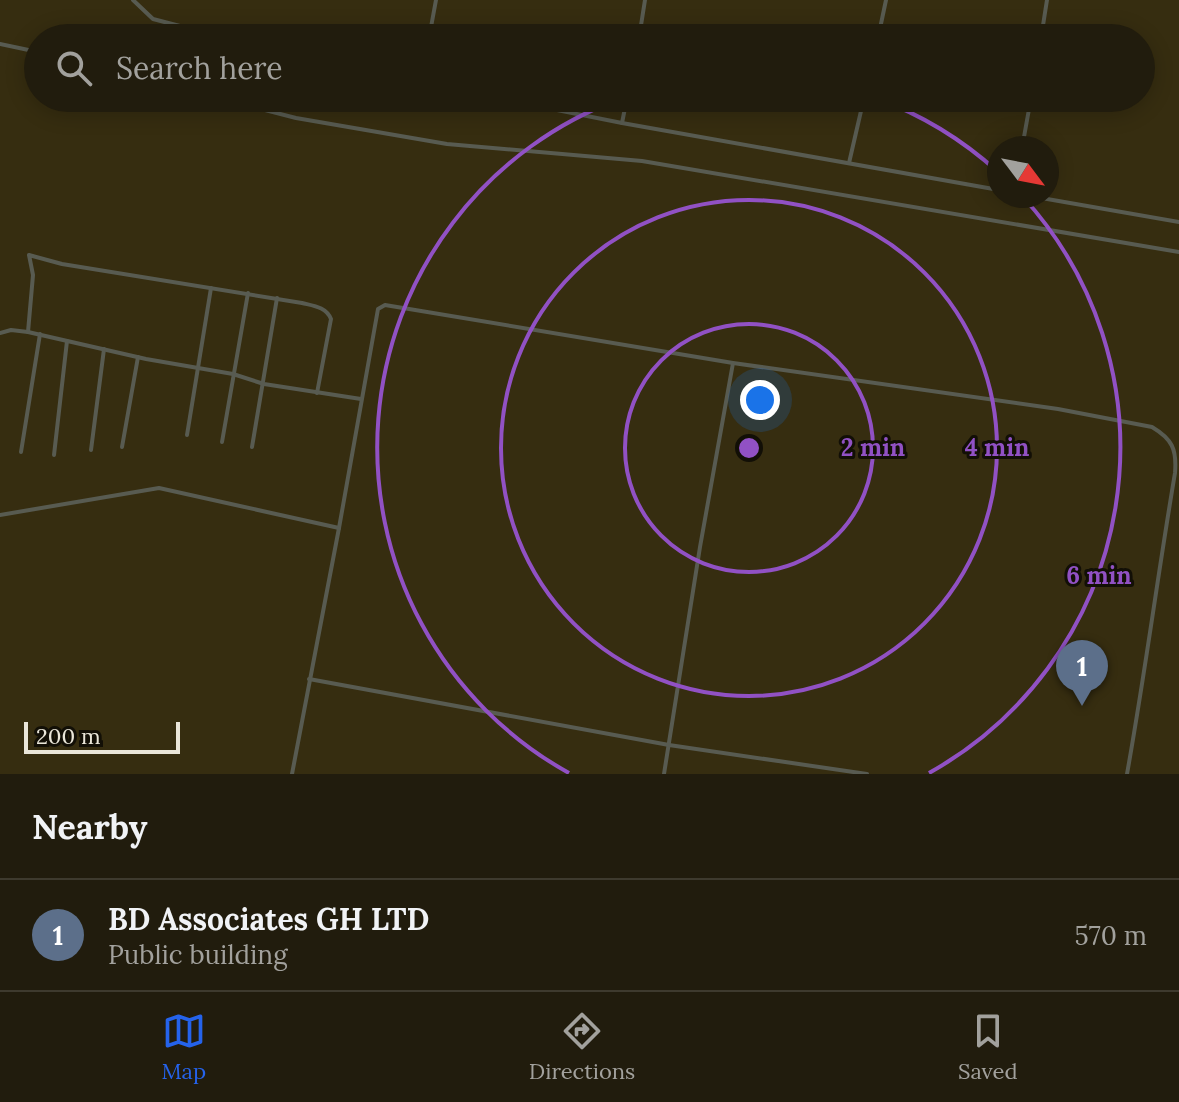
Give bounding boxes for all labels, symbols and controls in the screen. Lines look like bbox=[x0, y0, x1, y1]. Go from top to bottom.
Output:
search box bbox=[24, 24, 1155, 112]
icon: search bbox=[52, 46, 96, 90]
text: Search here bbox=[116, 49, 283, 87]
north arrow bbox=[987, 136, 1059, 208]
your location bbox=[740, 380, 780, 420]
text: 2 min bbox=[841, 432, 905, 463]
text: 4 min bbox=[965, 432, 1029, 463]
centre of rings bbox=[735, 434, 763, 462]
text: 6 min bbox=[1066, 560, 1132, 591]
pin: 1 bbox=[1056, 640, 1108, 706]
scale bar bbox=[24, 718, 180, 754]
text: 200 m bbox=[36, 722, 101, 750]
text: Nearby bbox=[32, 805, 148, 848]
text: BD Associates GH LTD bbox=[108, 900, 429, 938]
text: 1 bbox=[53, 919, 63, 952]
text: 570 m bbox=[1075, 919, 1147, 952]
text: Public building bbox=[108, 938, 288, 971]
tab: Map bbox=[161, 1009, 206, 1085]
tab: Directions bbox=[529, 1009, 635, 1085]
tab: Saved bbox=[958, 1009, 1018, 1085]

